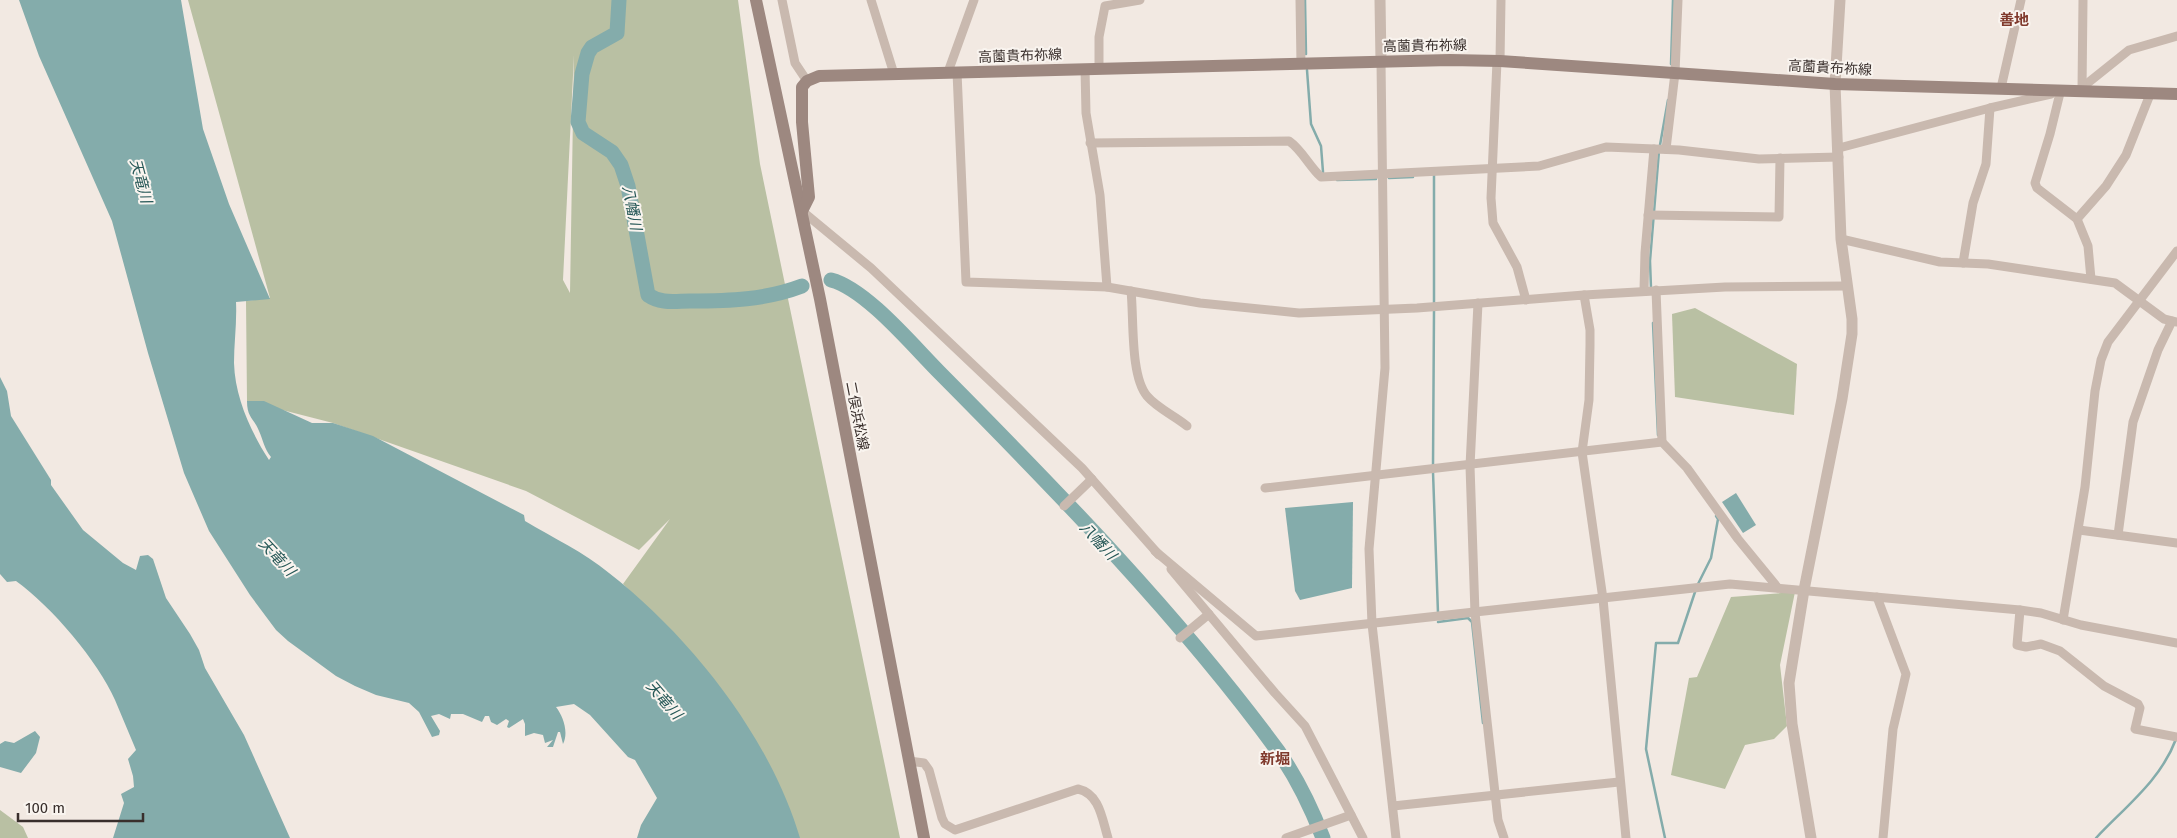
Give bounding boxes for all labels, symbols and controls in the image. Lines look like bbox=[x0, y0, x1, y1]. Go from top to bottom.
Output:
district label: 善地 bbox=[1999, 11, 2029, 29]
street label: 高薗貴布祢線 bbox=[1383, 37, 1467, 55]
street label: 高薗貴布祢線 bbox=[978, 46, 1062, 66]
street label: 高薗貴布祢線 bbox=[1788, 57, 1872, 79]
water label: 天竜川 bbox=[126, 157, 156, 207]
water label: 八幡川 bbox=[619, 184, 646, 234]
street label: 二俣浜松線 bbox=[842, 380, 872, 452]
water label: 八幡川 bbox=[1076, 518, 1121, 565]
water label: 天竜川 bbox=[255, 534, 300, 581]
water label: 天竜川 bbox=[642, 677, 687, 724]
district label: 新堀 bbox=[1260, 750, 1290, 768]
scale bar bbox=[18, 790, 142, 822]
text: 100 m bbox=[25, 799, 65, 817]

